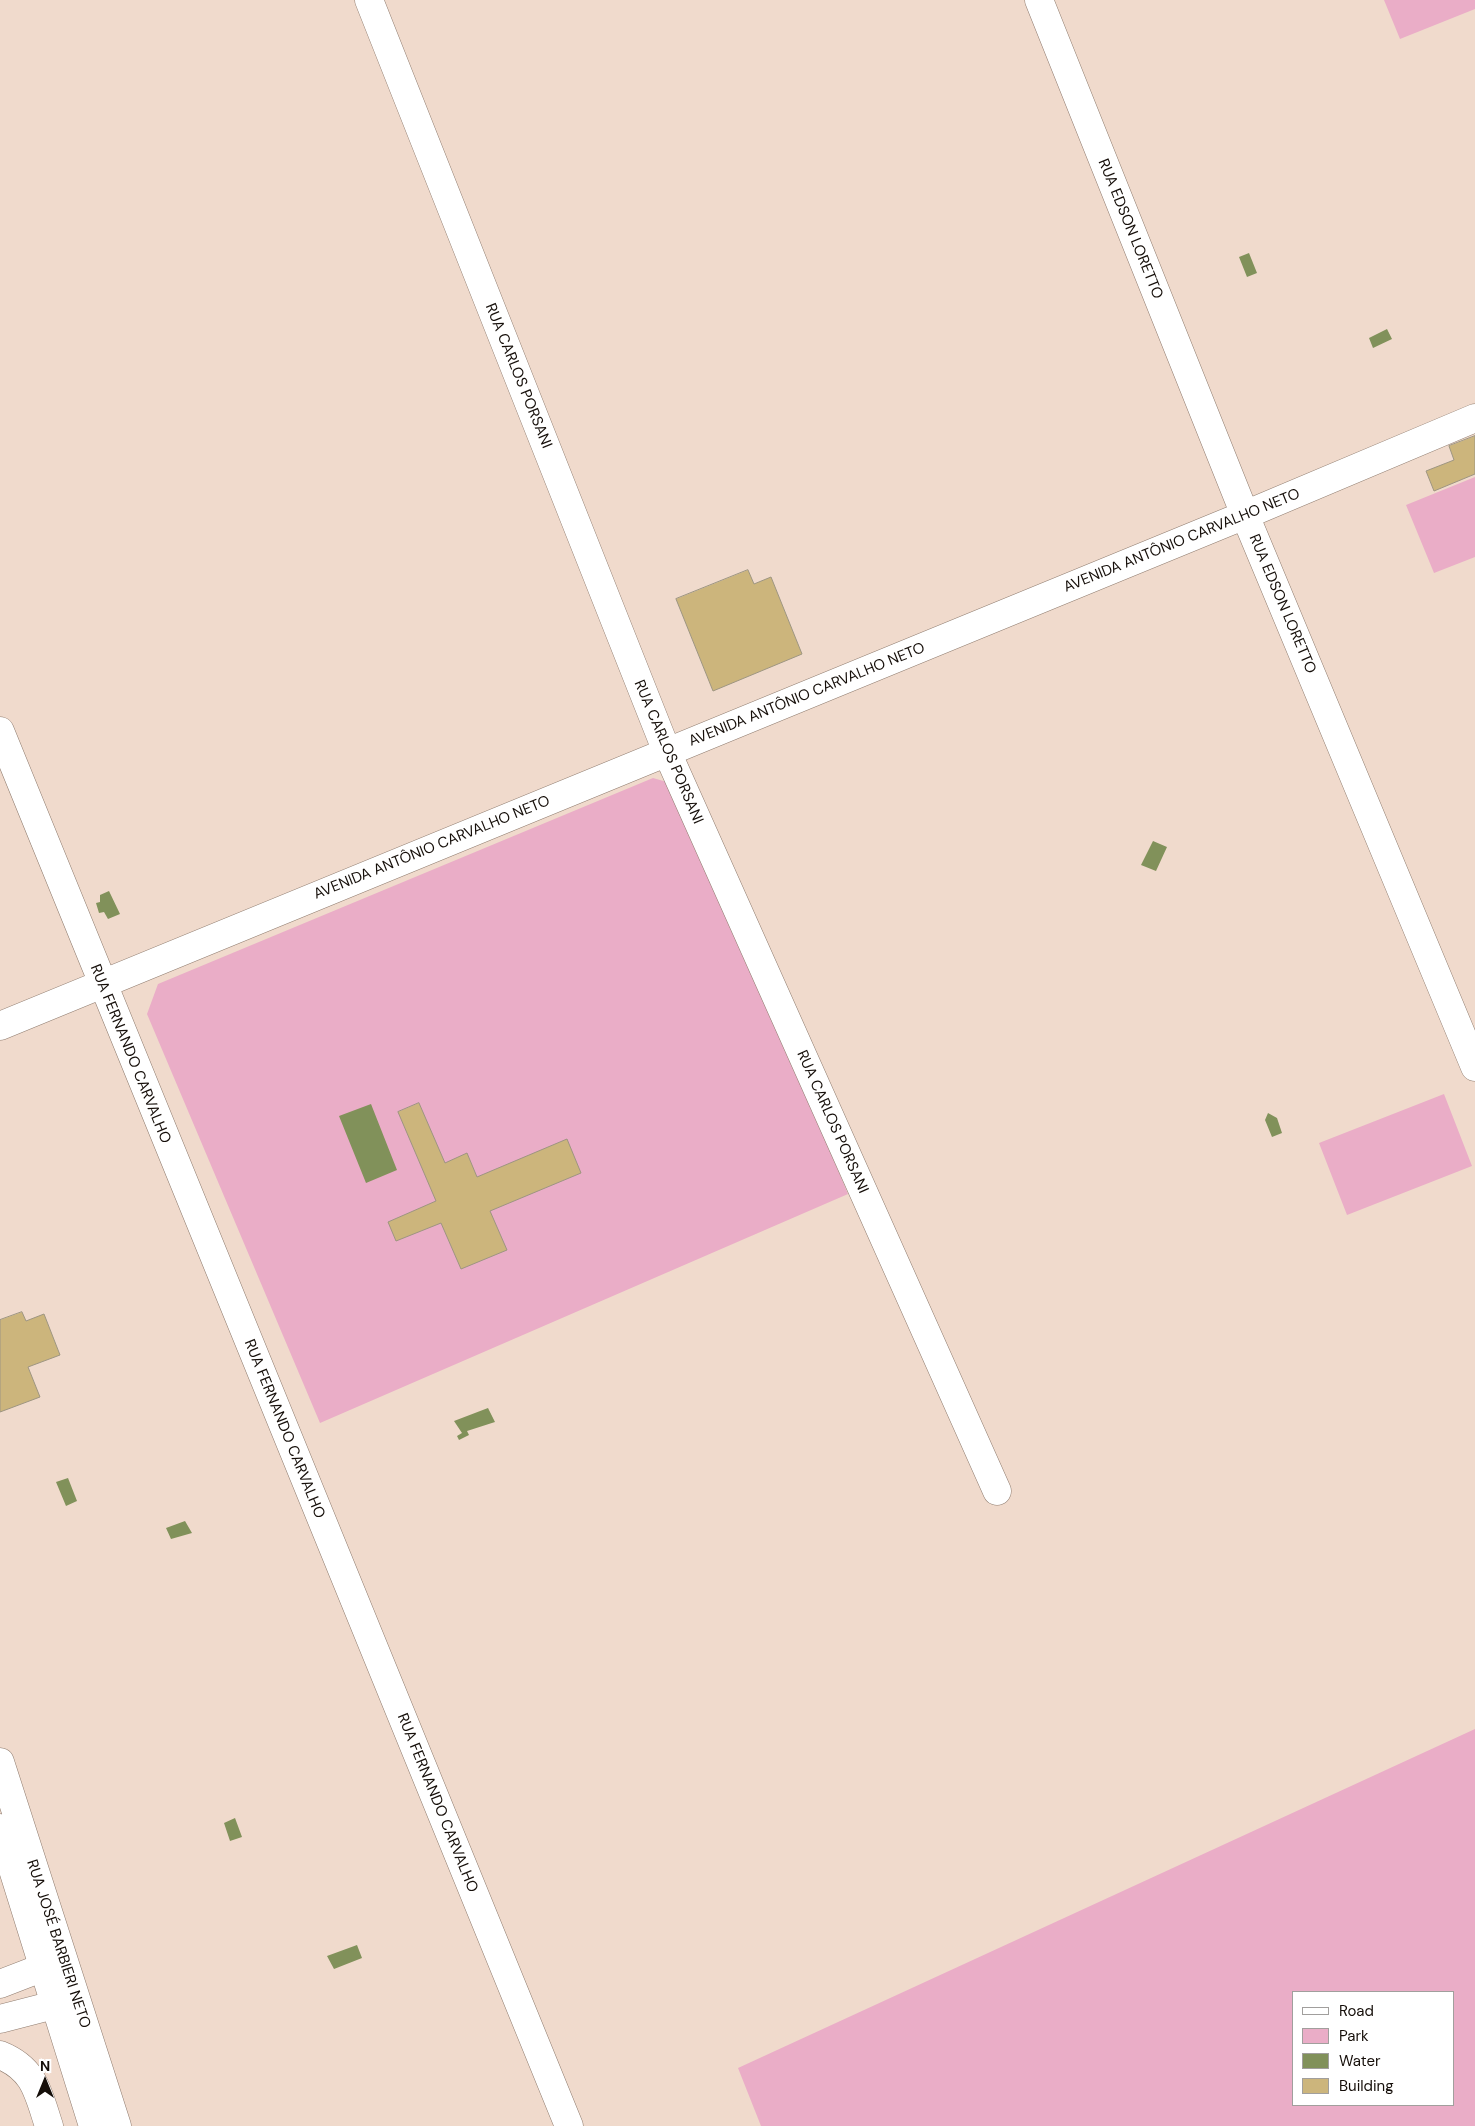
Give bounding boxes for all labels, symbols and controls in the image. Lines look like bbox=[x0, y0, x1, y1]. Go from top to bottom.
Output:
street label: RUA EDSON LORETTO bbox=[1094, 156, 1166, 302]
street label: RUA CARLOS PORSANI bbox=[481, 301, 555, 451]
street label: AVENIDA ANTÔNIO CARVALHO NETO bbox=[1061, 485, 1303, 597]
street label: RUA EDSON LORETTO bbox=[1245, 532, 1319, 676]
street label: AVENIDA ANTÔNIO CARVALHO NETO bbox=[686, 639, 928, 751]
street label: RUA CARLOS PORSANI bbox=[630, 677, 706, 827]
street label: AVENIDA ANTÔNIO CARVALHO NETO bbox=[311, 792, 553, 904]
street label: RUA FERNANDO CARVALHO bbox=[86, 962, 174, 1146]
street label: RUA CARLOS PORSANI bbox=[792, 1048, 872, 1196]
street label: RUA FERNANDO CARVALHO bbox=[240, 1337, 328, 1521]
street label: RUA FERNANDO CARVALHO bbox=[393, 1711, 481, 1895]
street label: RUA JOSÉ BARBIERI NETO bbox=[22, 1858, 94, 2030]
legend bbox=[1292, 1991, 1455, 2106]
text: Road bbox=[1339, 2001, 1374, 2021]
text: Park bbox=[1339, 2026, 1369, 2046]
text: Water bbox=[1339, 2051, 1380, 2071]
north arrow bbox=[20, 2056, 70, 2106]
text: N bbox=[40, 2057, 50, 2075]
text: Building bbox=[1339, 2076, 1394, 2096]

